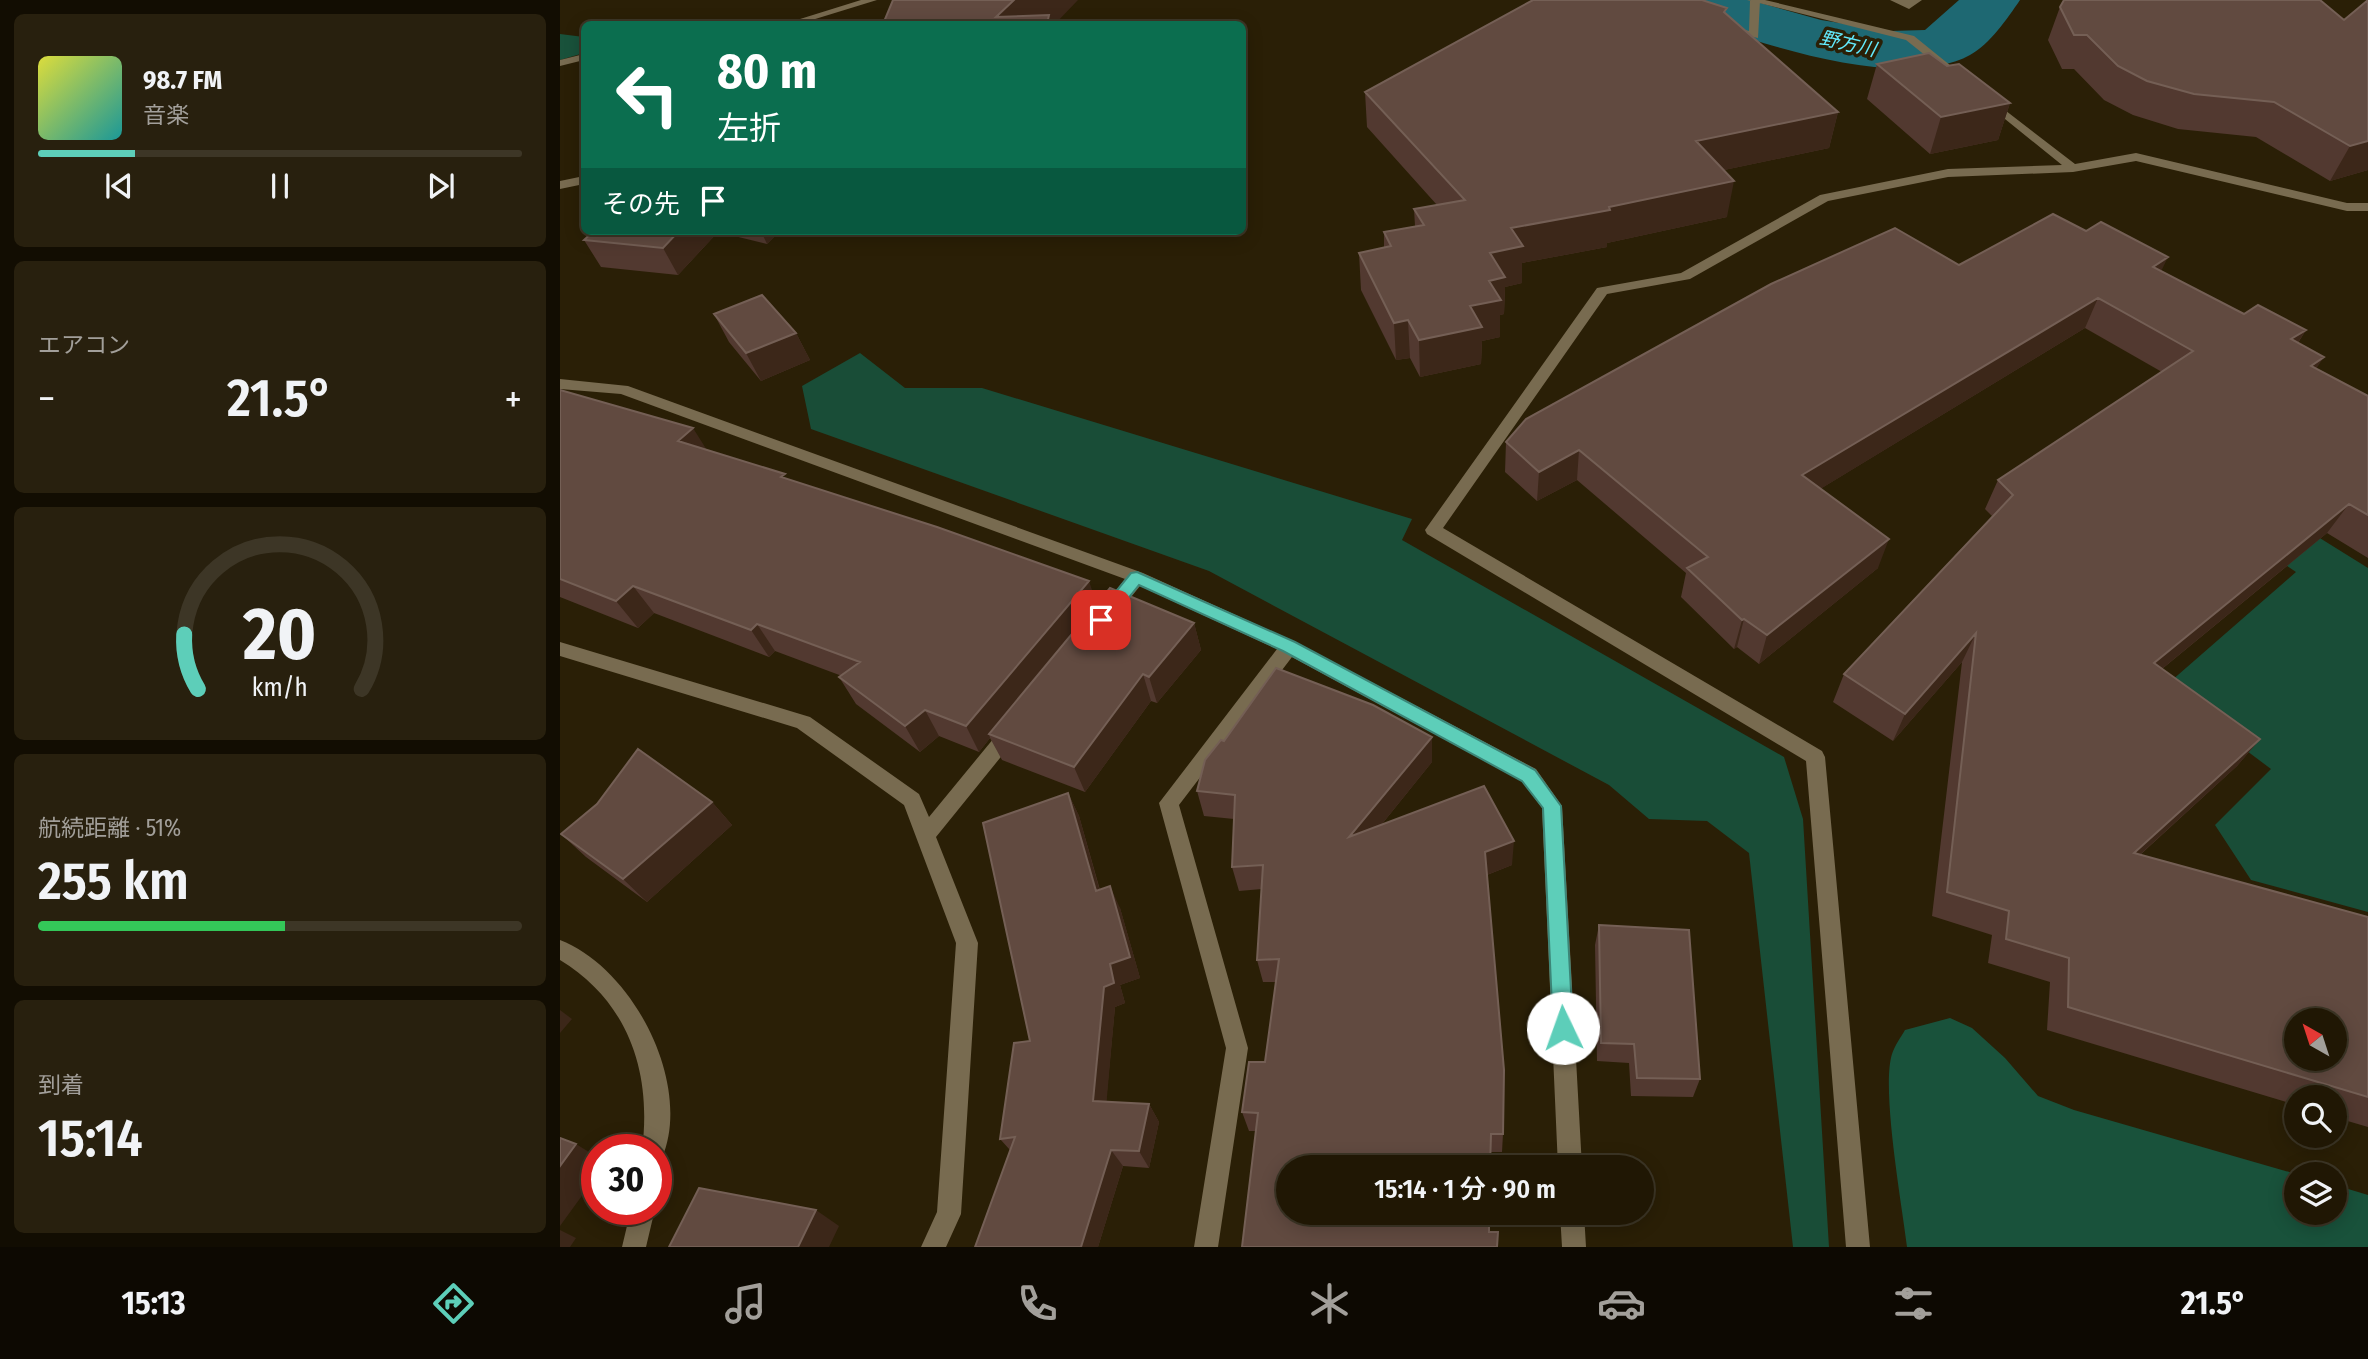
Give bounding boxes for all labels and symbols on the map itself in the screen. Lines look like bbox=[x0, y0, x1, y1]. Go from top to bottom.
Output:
water label: 野方川 bbox=[1818, 26, 1880, 62]
pin bbox=[1071, 590, 1131, 650]
position arrow bbox=[1526, 991, 1600, 1065]
north arrow bbox=[2284, 1008, 2347, 1071]
speed limit sign: 30 bbox=[581, 1134, 672, 1225]

